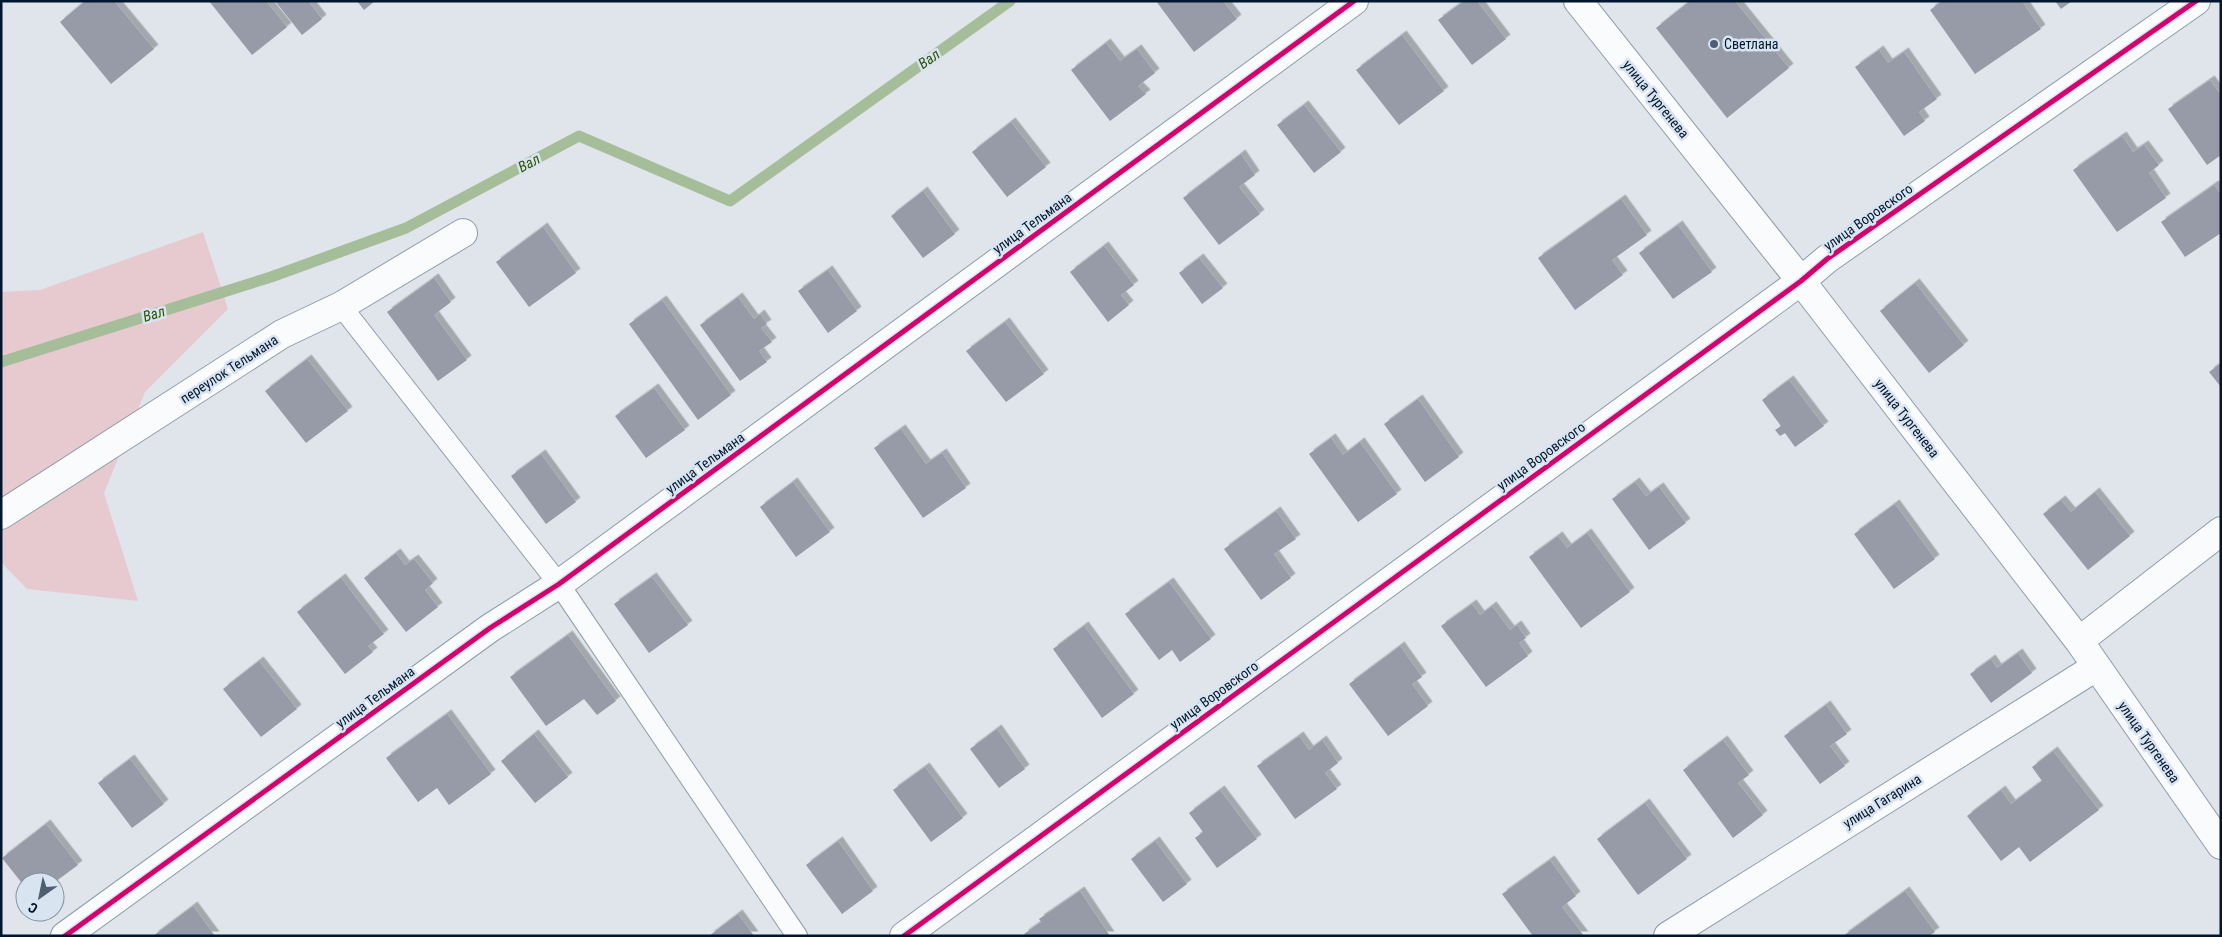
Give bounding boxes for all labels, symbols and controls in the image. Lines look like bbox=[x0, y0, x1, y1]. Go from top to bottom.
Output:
place label: Светлана bbox=[1724, 36, 1779, 52]
marker: Светлана bbox=[1708, 38, 1720, 50]
water label: Вал bbox=[915, 45, 943, 73]
street label: улица Тургенева bbox=[1620, 57, 1692, 141]
water label: Вал bbox=[515, 150, 543, 176]
street label: улица Воровского bbox=[1820, 180, 1916, 254]
street label: улица Тельмана bbox=[990, 189, 1074, 257]
water label: Вал bbox=[141, 302, 167, 326]
street label: переулок Тельмана bbox=[177, 332, 281, 406]
street label: улица Тургенева bbox=[1871, 375, 1943, 461]
street label: улица Воровского bbox=[1494, 419, 1588, 493]
street label: улица Тельмана bbox=[663, 429, 747, 497]
street label: улица Воровского bbox=[1167, 658, 1261, 732]
street label: улица Тельмана bbox=[333, 663, 417, 731]
street label: улица Тургенева bbox=[2115, 698, 2183, 786]
street label: улица Гагарина bbox=[1840, 771, 1924, 831]
north arrow bbox=[15, 872, 65, 922]
text: С bbox=[25, 899, 41, 917]

